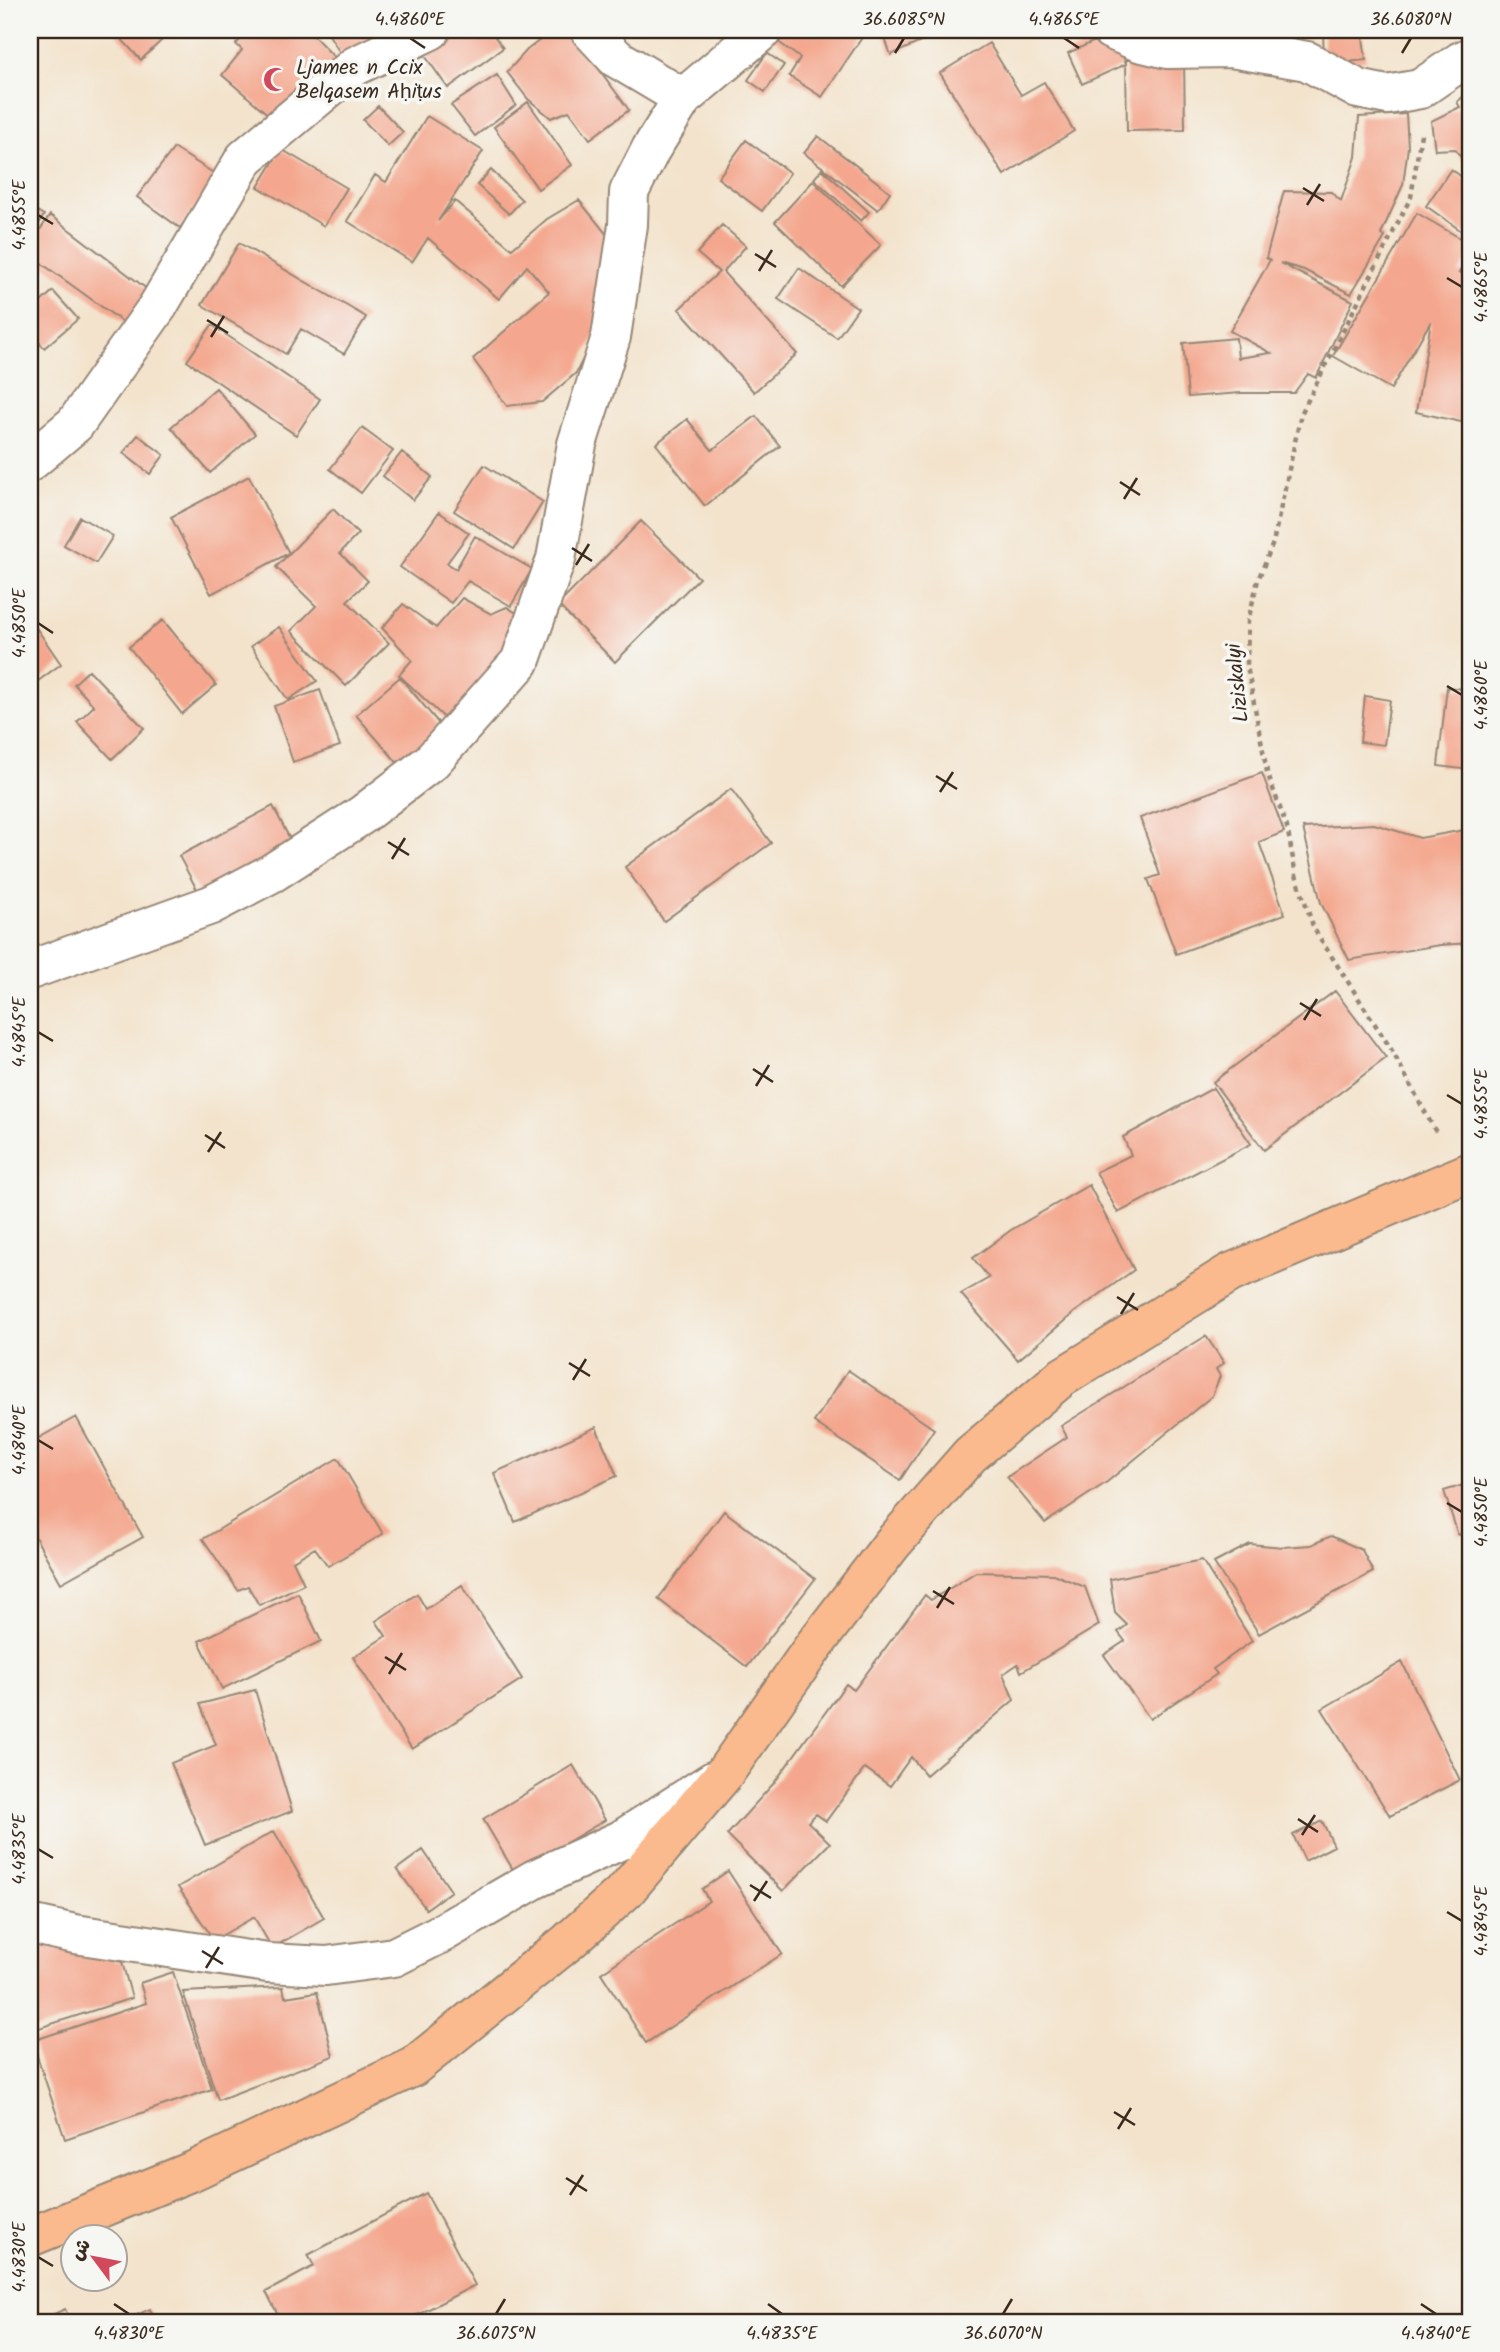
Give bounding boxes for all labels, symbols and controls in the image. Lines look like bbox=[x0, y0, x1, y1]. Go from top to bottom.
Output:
text: 4.4860°E bbox=[375, 6, 446, 35]
text: 36.6085°N bbox=[863, 6, 945, 35]
text: 4.4865°E bbox=[1028, 6, 1100, 35]
text: 36.6080°N bbox=[1370, 6, 1452, 35]
place label: Ljameɛ n Ccix Belqasem Aḥiṭus bbox=[296, 52, 442, 109]
mosque icon: Ljameɛ n Ccix Belqasem Aḥiṭus bbox=[262, 65, 290, 93]
text: 4.4855°E bbox=[6, 179, 35, 250]
text: 4.4865°E bbox=[1468, 251, 1497, 323]
text: 4.4850°E bbox=[6, 587, 35, 658]
street label: Liziskalyi bbox=[1218, 641, 1259, 724]
text: 4.4860°E bbox=[1468, 659, 1497, 730]
text: 4.4845°E bbox=[6, 996, 35, 1068]
text: 4.4855°E bbox=[1468, 1068, 1497, 1139]
text: 4.4840°E bbox=[6, 1404, 35, 1475]
text: 4.4850°E bbox=[1468, 1476, 1497, 1547]
text: 4.4835°E bbox=[6, 1813, 35, 1885]
text: 4.4845°E bbox=[1468, 1885, 1497, 1957]
text: 4.4830°E bbox=[6, 2221, 35, 2292]
north arrow bbox=[60, 2222, 130, 2292]
text: ش bbox=[63, 2233, 100, 2267]
text: 4.4830°E bbox=[94, 2320, 165, 2349]
text: 36.6075°N bbox=[456, 2320, 536, 2349]
text: 4.4835°E bbox=[746, 2320, 818, 2349]
text: 36.6070°N bbox=[963, 2320, 1043, 2349]
text: 4.4840°E bbox=[1401, 2320, 1472, 2349]

